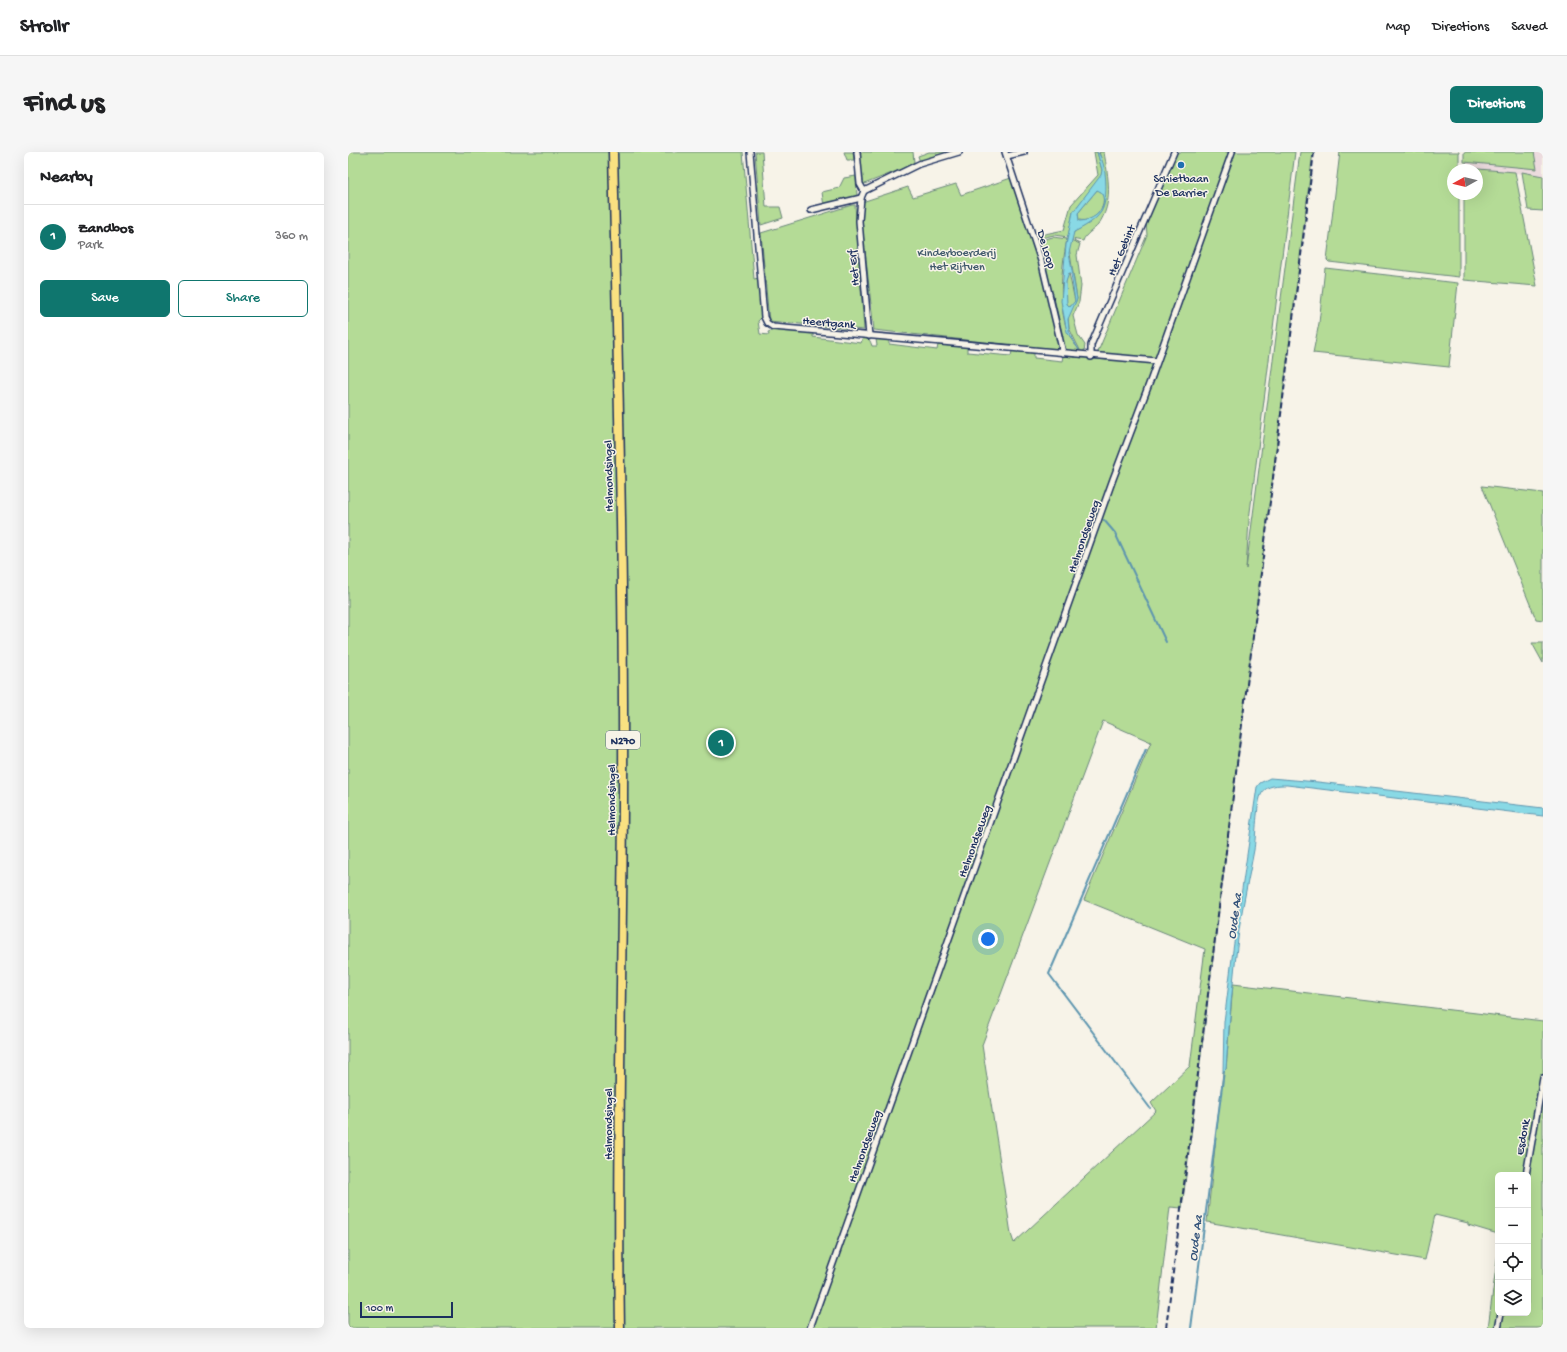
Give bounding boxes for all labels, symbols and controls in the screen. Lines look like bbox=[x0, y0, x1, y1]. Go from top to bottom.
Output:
text: Strollr bbox=[20, 16, 68, 39]
text: Map bbox=[1386, 19, 1410, 36]
text: Directions bbox=[1432, 19, 1489, 36]
text: Saved bbox=[1511, 19, 1547, 36]
button: Directions bbox=[1450, 86, 1543, 123]
text: Find us bbox=[24, 88, 104, 121]
marker: Schietbaan De Barrier bbox=[1176, 160, 1186, 170]
north arrow bbox=[1447, 164, 1483, 200]
text: Nearby bbox=[40, 168, 93, 188]
place label: Schietbaan De Barrier bbox=[1153, 173, 1209, 201]
text: Zandbos bbox=[78, 220, 133, 238]
street label: Het Gebint bbox=[1106, 222, 1140, 278]
street label: De Loop bbox=[1032, 228, 1058, 271]
text: 1 bbox=[50, 229, 56, 244]
text: 360 m bbox=[275, 229, 308, 244]
text: Park bbox=[78, 238, 103, 253]
park label: Kinderboerderij Het Rijtven bbox=[918, 247, 996, 275]
street label: Het Erf bbox=[846, 248, 864, 287]
button: Save bbox=[40, 280, 170, 317]
button: Share bbox=[178, 280, 308, 317]
street label: Heertgank bbox=[802, 315, 857, 333]
street label: Helmondsingel bbox=[602, 440, 618, 512]
street label: Helmondseweg bbox=[1066, 498, 1104, 575]
pin: 1 bbox=[708, 728, 734, 758]
road number: N270 bbox=[606, 731, 640, 749]
street label: Helmondsingel bbox=[606, 764, 620, 836]
street label: Helmondseweg bbox=[956, 803, 996, 880]
water label: Oude Aa bbox=[1225, 892, 1246, 940]
your location bbox=[978, 929, 998, 949]
street label: Helmondsingel bbox=[603, 1088, 617, 1160]
street label: Helmondseweg bbox=[846, 1108, 886, 1185]
street label: Esdonk bbox=[1514, 1117, 1534, 1156]
map controls bbox=[1495, 1172, 1531, 1316]
button: + bbox=[1495, 1172, 1531, 1208]
button: − bbox=[1495, 1208, 1531, 1244]
water label: Oude Aa bbox=[1186, 1214, 1207, 1262]
button: locate bbox=[1495, 1244, 1531, 1280]
button: layers bbox=[1495, 1280, 1531, 1316]
scale bar bbox=[360, 1300, 453, 1319]
text: 100 m bbox=[366, 1303, 393, 1315]

